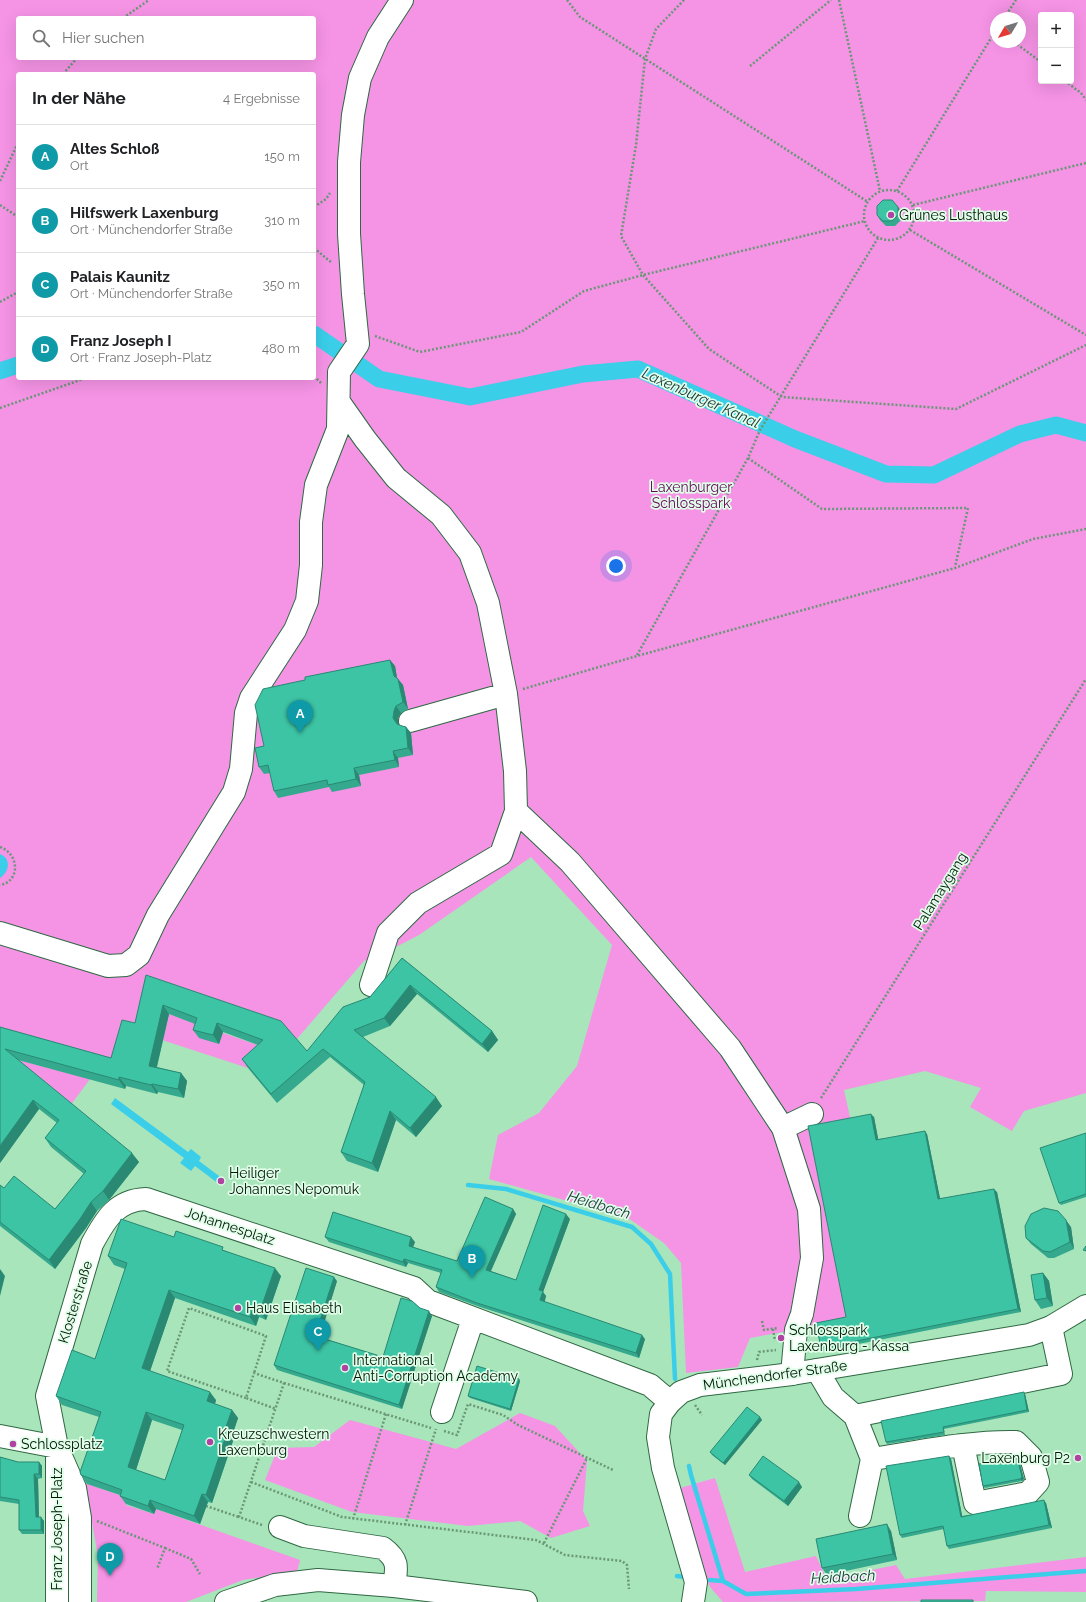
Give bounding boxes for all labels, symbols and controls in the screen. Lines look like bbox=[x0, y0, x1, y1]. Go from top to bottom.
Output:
north arrow bbox=[990, 12, 1026, 48]
map controls bbox=[1038, 12, 1074, 84]
button: + bbox=[1038, 12, 1074, 48]
search box bbox=[16, 16, 316, 60]
icon: search bbox=[30, 27, 52, 49]
text: Hier suchen bbox=[62, 29, 145, 47]
button: − bbox=[1038, 48, 1074, 84]
text: In der Nähe bbox=[32, 88, 126, 108]
text: 4 Ergebnisse bbox=[223, 91, 300, 106]
text: Altes Schloß bbox=[70, 140, 159, 158]
text: A bbox=[41, 149, 49, 164]
text: 150 m bbox=[264, 149, 300, 164]
text: Ort bbox=[70, 158, 89, 173]
text: Hilfswerk Laxenburg bbox=[70, 204, 219, 222]
place label: Grünes Lusthaus bbox=[899, 207, 1008, 223]
marker: Grünes Lusthaus bbox=[886, 210, 896, 220]
text: B bbox=[41, 213, 49, 228]
text: 310 m bbox=[264, 213, 300, 228]
text: Ort · Münchendorfer Straße bbox=[70, 222, 233, 237]
text: Palais Kaunitz bbox=[70, 268, 170, 286]
text: C bbox=[41, 277, 49, 292]
text: 350 m bbox=[263, 277, 300, 292]
text: Ort · Münchendorfer Straße bbox=[70, 286, 233, 301]
text: Franz Joseph I bbox=[70, 332, 171, 350]
text: D bbox=[40, 341, 50, 356]
text: 480 m bbox=[262, 341, 300, 356]
text: Ort · Franz Joseph-Platz bbox=[70, 350, 212, 365]
water label: Laxenburger Kanal bbox=[639, 364, 763, 432]
park label: Laxenburger Schlosspark bbox=[650, 479, 732, 511]
your location bbox=[606, 556, 626, 576]
pin: A bbox=[287, 700, 313, 733]
street label: Palamaygang bbox=[910, 849, 970, 933]
place label: Heiliger Johannes Nepomuk bbox=[229, 1165, 360, 1197]
marker: Heiliger Johannes Nepomuk bbox=[216, 1176, 226, 1186]
water label: Heidbach bbox=[565, 1187, 633, 1223]
street label: Johannesplatz bbox=[183, 1204, 277, 1248]
pin: B bbox=[459, 1245, 485, 1278]
street label: Klosterstraße bbox=[55, 1259, 95, 1345]
place label: Haus Elisabeth bbox=[246, 1300, 342, 1316]
marker: Haus Elisabeth bbox=[233, 1303, 243, 1313]
pin: C bbox=[305, 1318, 331, 1351]
place label: Schlosspark Laxenburg - Kassa bbox=[789, 1322, 909, 1354]
marker: Schlosspark Laxenburg - Kassa bbox=[776, 1333, 786, 1343]
place label: International Anti-Corruption Academy bbox=[353, 1352, 518, 1384]
street label: Münchendorfer Straße bbox=[702, 1357, 848, 1393]
marker: International Anti-Corruption Academy bbox=[340, 1363, 350, 1373]
place label: Kreuzschwestern Laxenburg bbox=[218, 1426, 330, 1458]
place label: Schlossplatz bbox=[21, 1436, 103, 1452]
marker: Kreuzschwestern Laxenburg bbox=[205, 1437, 215, 1447]
marker: Schlossplatz bbox=[8, 1439, 18, 1449]
place label: Laxenburg P2 bbox=[981, 1450, 1070, 1466]
marker: Laxenburg P2 bbox=[1073, 1453, 1083, 1463]
street label: Franz Joseph-Platz bbox=[49, 1468, 65, 1590]
pin: D bbox=[97, 1543, 123, 1576]
water label: Heidbach bbox=[810, 1566, 876, 1588]

